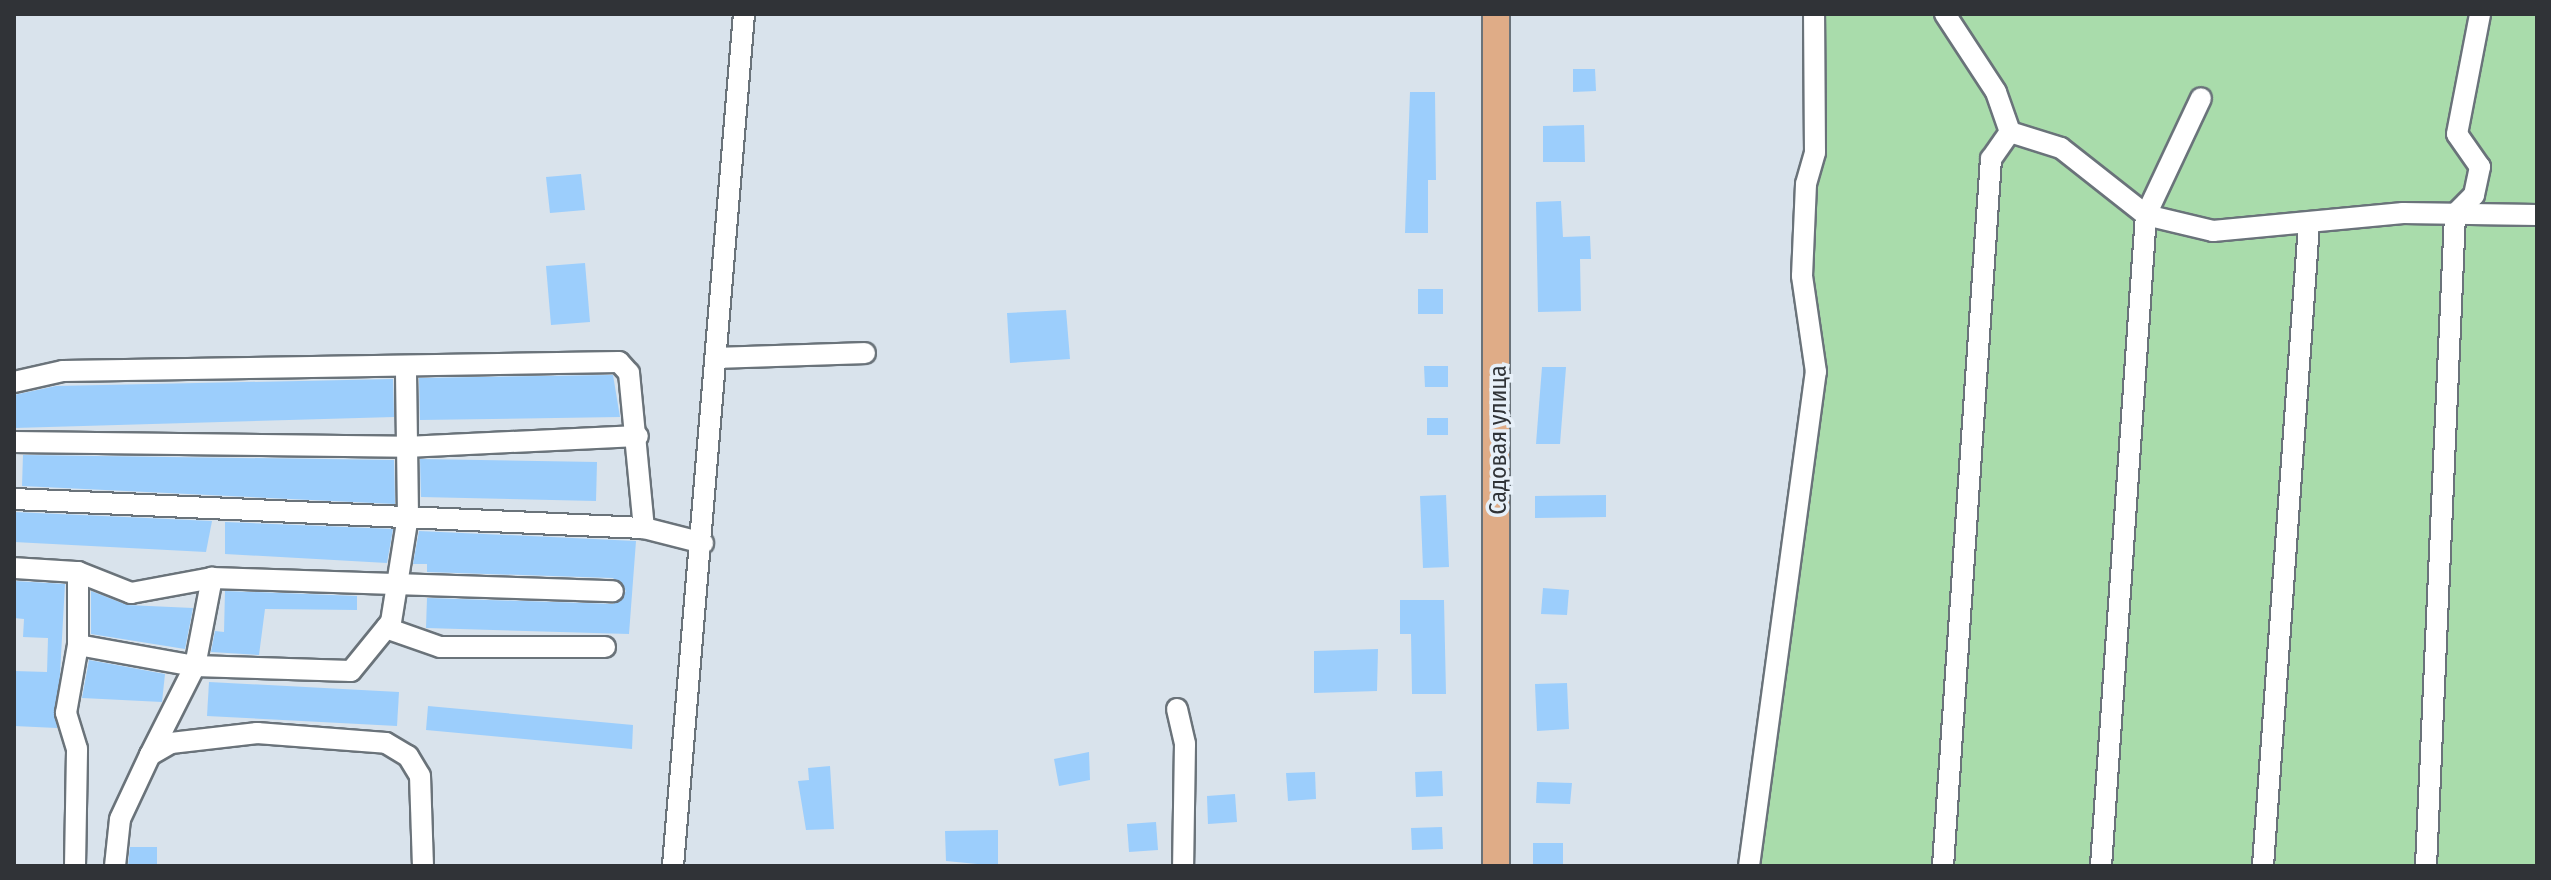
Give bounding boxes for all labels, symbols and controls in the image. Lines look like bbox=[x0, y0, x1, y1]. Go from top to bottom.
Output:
street label: Садовая улица bbox=[1485, 365, 1513, 515]

